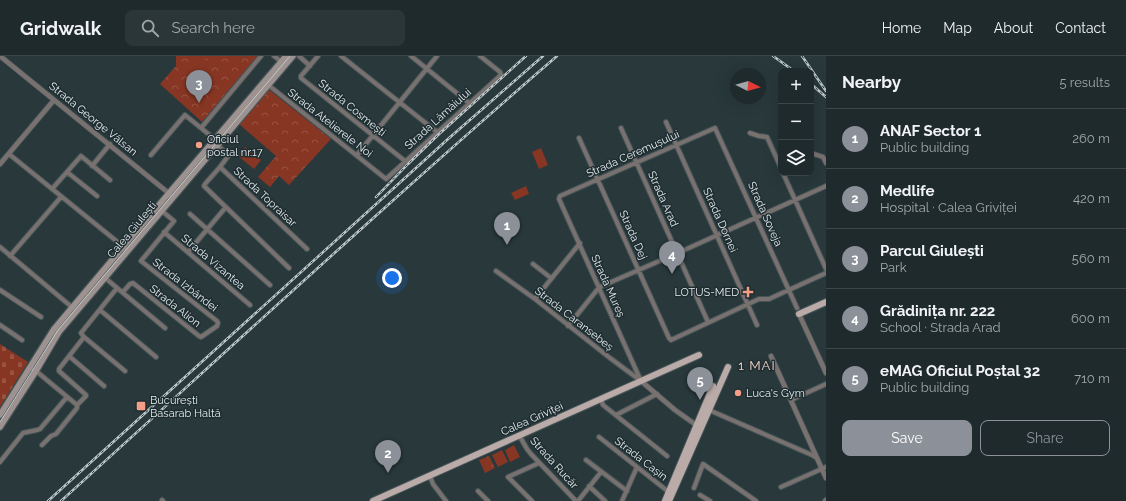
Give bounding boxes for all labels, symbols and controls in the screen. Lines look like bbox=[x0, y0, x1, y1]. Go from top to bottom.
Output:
search box bbox=[125, 10, 405, 46]
text: Gridwalk bbox=[20, 17, 101, 39]
icon: search bbox=[139, 17, 161, 39]
text: Search here bbox=[171, 19, 255, 37]
text: Home bbox=[882, 20, 921, 36]
text: Map bbox=[943, 20, 972, 36]
text: About bbox=[994, 20, 1033, 36]
text: Contact bbox=[1055, 20, 1106, 36]
north arrow bbox=[730, 68, 766, 104]
map controls bbox=[778, 68, 814, 176]
button: + bbox=[778, 68, 814, 104]
pin: 3 bbox=[186, 70, 212, 103]
text: Nearby bbox=[842, 72, 901, 92]
text: 5 results bbox=[1059, 75, 1110, 90]
street label: Strada Cosmești bbox=[316, 77, 388, 139]
street label: Strada George Vâlsan bbox=[46, 79, 140, 159]
street label: Strada Atelierele Noi bbox=[285, 86, 375, 160]
street label: Strada Lămâiului bbox=[402, 86, 474, 152]
button: − bbox=[778, 104, 814, 140]
text: ANAF Sector 1 bbox=[880, 122, 981, 140]
street label: Strada Ceremușului bbox=[585, 128, 681, 180]
text: 1 bbox=[852, 131, 858, 146]
text: 260 m bbox=[1072, 131, 1110, 146]
place label: Oficiul postal nr.17 bbox=[207, 133, 263, 159]
marker: Oficiul postal nr.17 bbox=[194, 140, 204, 150]
button: layers bbox=[778, 140, 814, 176]
text: Public building bbox=[880, 140, 969, 155]
street label: Strada Topraisar bbox=[231, 164, 299, 230]
street label: Strada Arad bbox=[645, 169, 681, 229]
street label: Strada Soveja bbox=[745, 180, 785, 248]
text: Medlife bbox=[880, 182, 935, 200]
street label: Strada Dornei bbox=[700, 186, 740, 254]
text: 2 bbox=[851, 191, 859, 206]
text: 420 m bbox=[1073, 191, 1110, 206]
street label: Calea Giulești bbox=[105, 199, 159, 261]
text: Hospital · Calea Griviței bbox=[880, 200, 1017, 215]
street label: Strada Dej bbox=[616, 208, 650, 262]
pin: 1 bbox=[494, 212, 520, 245]
street label: Strada Vizantea bbox=[179, 232, 247, 292]
pin: 4 bbox=[659, 241, 685, 274]
text: Parcul Giulești bbox=[880, 242, 984, 260]
text: 3 bbox=[851, 251, 859, 266]
text: 560 m bbox=[1072, 251, 1110, 266]
street label: Strada Mureș bbox=[588, 253, 628, 319]
street label: Strada Izbândei bbox=[150, 256, 220, 314]
text: Park bbox=[880, 260, 907, 275]
your location bbox=[382, 268, 402, 288]
street label: Strada Alion bbox=[147, 282, 203, 330]
street label: Strada Caransebeș bbox=[532, 284, 616, 354]
place label: LOTUS-MED bbox=[674, 286, 739, 299]
marker: LOTUS-MED bbox=[742, 286, 754, 298]
text: Grădinița nr. 222 bbox=[880, 302, 995, 320]
text: 4 bbox=[851, 311, 859, 326]
text: 600 m bbox=[1071, 311, 1110, 326]
text: School · Strada Arad bbox=[880, 320, 1001, 335]
district label: 1 MAI bbox=[738, 358, 776, 373]
text: eMAG Oficiul Poștal 32 bbox=[880, 362, 1040, 380]
pin: 5 bbox=[687, 367, 713, 400]
text: 5 bbox=[851, 371, 859, 386]
text: 710 m bbox=[1074, 371, 1110, 386]
text: Public building bbox=[880, 380, 969, 395]
place label: Luca's Gym bbox=[746, 387, 805, 400]
marker: Luca's Gym bbox=[733, 388, 743, 398]
place label: București Basarab Haltă bbox=[150, 394, 221, 420]
marker: București Basarab Haltă bbox=[135, 400, 147, 412]
street label: Calea Griviței bbox=[499, 400, 565, 438]
button: Save bbox=[842, 420, 972, 456]
button: Share bbox=[980, 420, 1110, 456]
street label: Strada Rucăr bbox=[527, 434, 581, 492]
street label: Strada Cașin bbox=[612, 434, 670, 484]
pin: 2 bbox=[375, 440, 401, 473]

